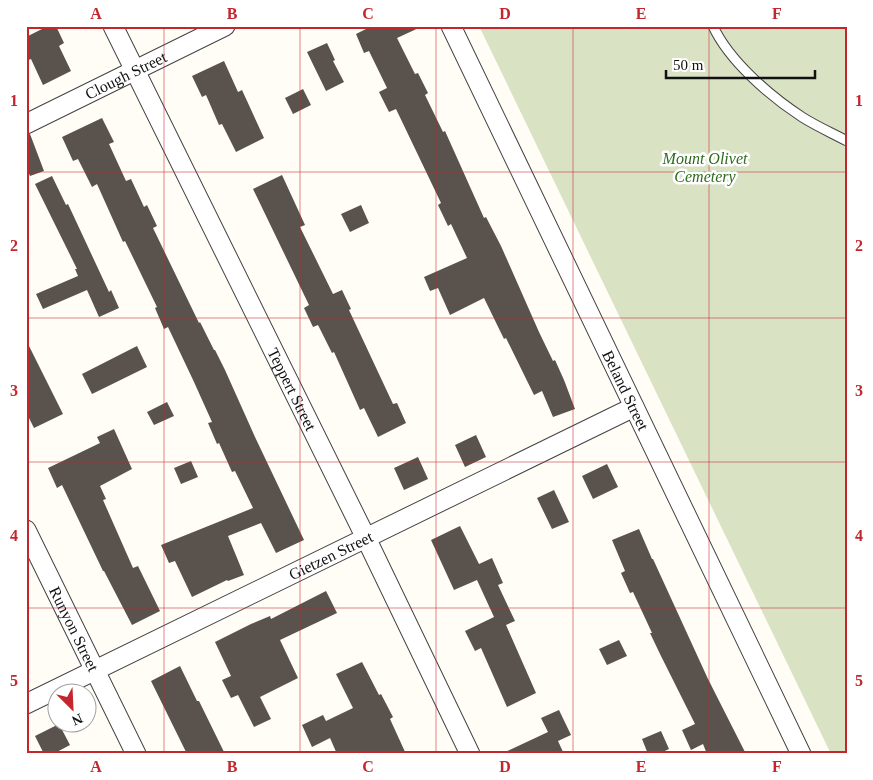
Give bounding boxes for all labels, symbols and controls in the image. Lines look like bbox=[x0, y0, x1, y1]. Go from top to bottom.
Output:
text: A bbox=[90, 5, 102, 22]
text: B bbox=[227, 5, 238, 22]
text: C bbox=[362, 5, 374, 22]
text: D bbox=[499, 5, 511, 22]
text: E bbox=[636, 5, 646, 22]
text: F bbox=[772, 5, 782, 22]
street label: Clough Street bbox=[82, 48, 170, 103]
scale bar bbox=[666, 48, 814, 80]
text: 50 m bbox=[673, 57, 704, 73]
text: 1 bbox=[10, 92, 18, 109]
text: 1 bbox=[855, 92, 863, 109]
park label: Mount Olivet Cemetery bbox=[662, 150, 748, 186]
text: 2 bbox=[10, 237, 18, 254]
text: 2 bbox=[855, 237, 863, 254]
street label: Teppert Street bbox=[264, 345, 320, 434]
street label: Beland Street bbox=[599, 348, 652, 434]
text: 3 bbox=[10, 382, 18, 399]
text: 3 bbox=[855, 382, 863, 399]
text: 4 bbox=[10, 527, 18, 544]
text: 4 bbox=[855, 527, 863, 544]
street label: Gietzen Street bbox=[286, 528, 376, 583]
street label: Runyon Street bbox=[46, 584, 102, 674]
text: 5 bbox=[10, 672, 18, 689]
text: 5 bbox=[855, 672, 863, 689]
north arrow bbox=[48, 682, 98, 732]
text: N bbox=[69, 711, 85, 728]
text: A bbox=[90, 758, 102, 775]
text: B bbox=[227, 758, 238, 775]
text: C bbox=[362, 758, 374, 775]
text: D bbox=[499, 758, 511, 775]
text: E bbox=[636, 758, 646, 775]
text: F bbox=[772, 758, 782, 775]

